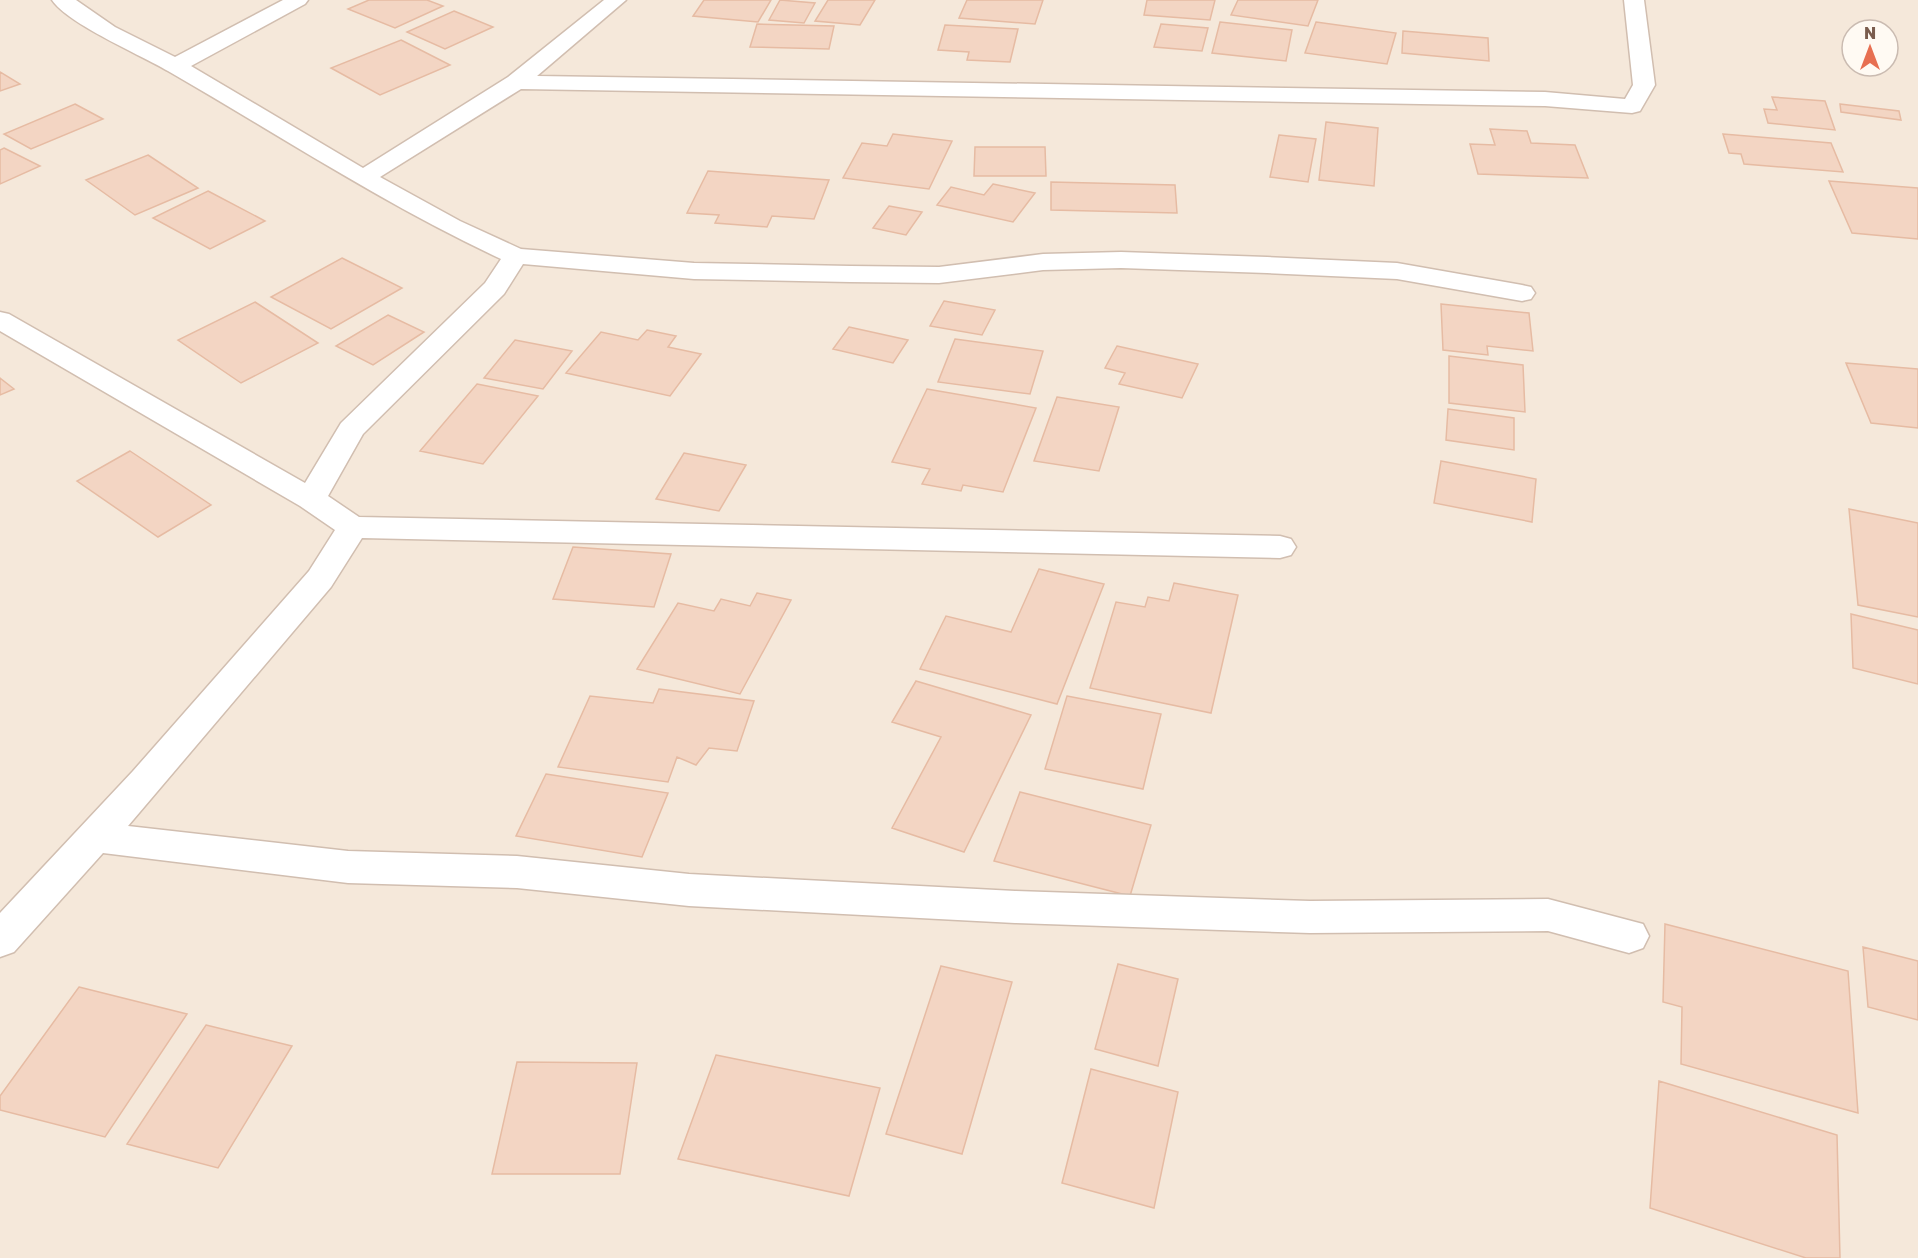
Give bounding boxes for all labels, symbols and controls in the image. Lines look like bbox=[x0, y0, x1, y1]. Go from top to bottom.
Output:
north arrow bbox=[1840, 18, 1900, 78]
text: N bbox=[1864, 23, 1876, 43]

